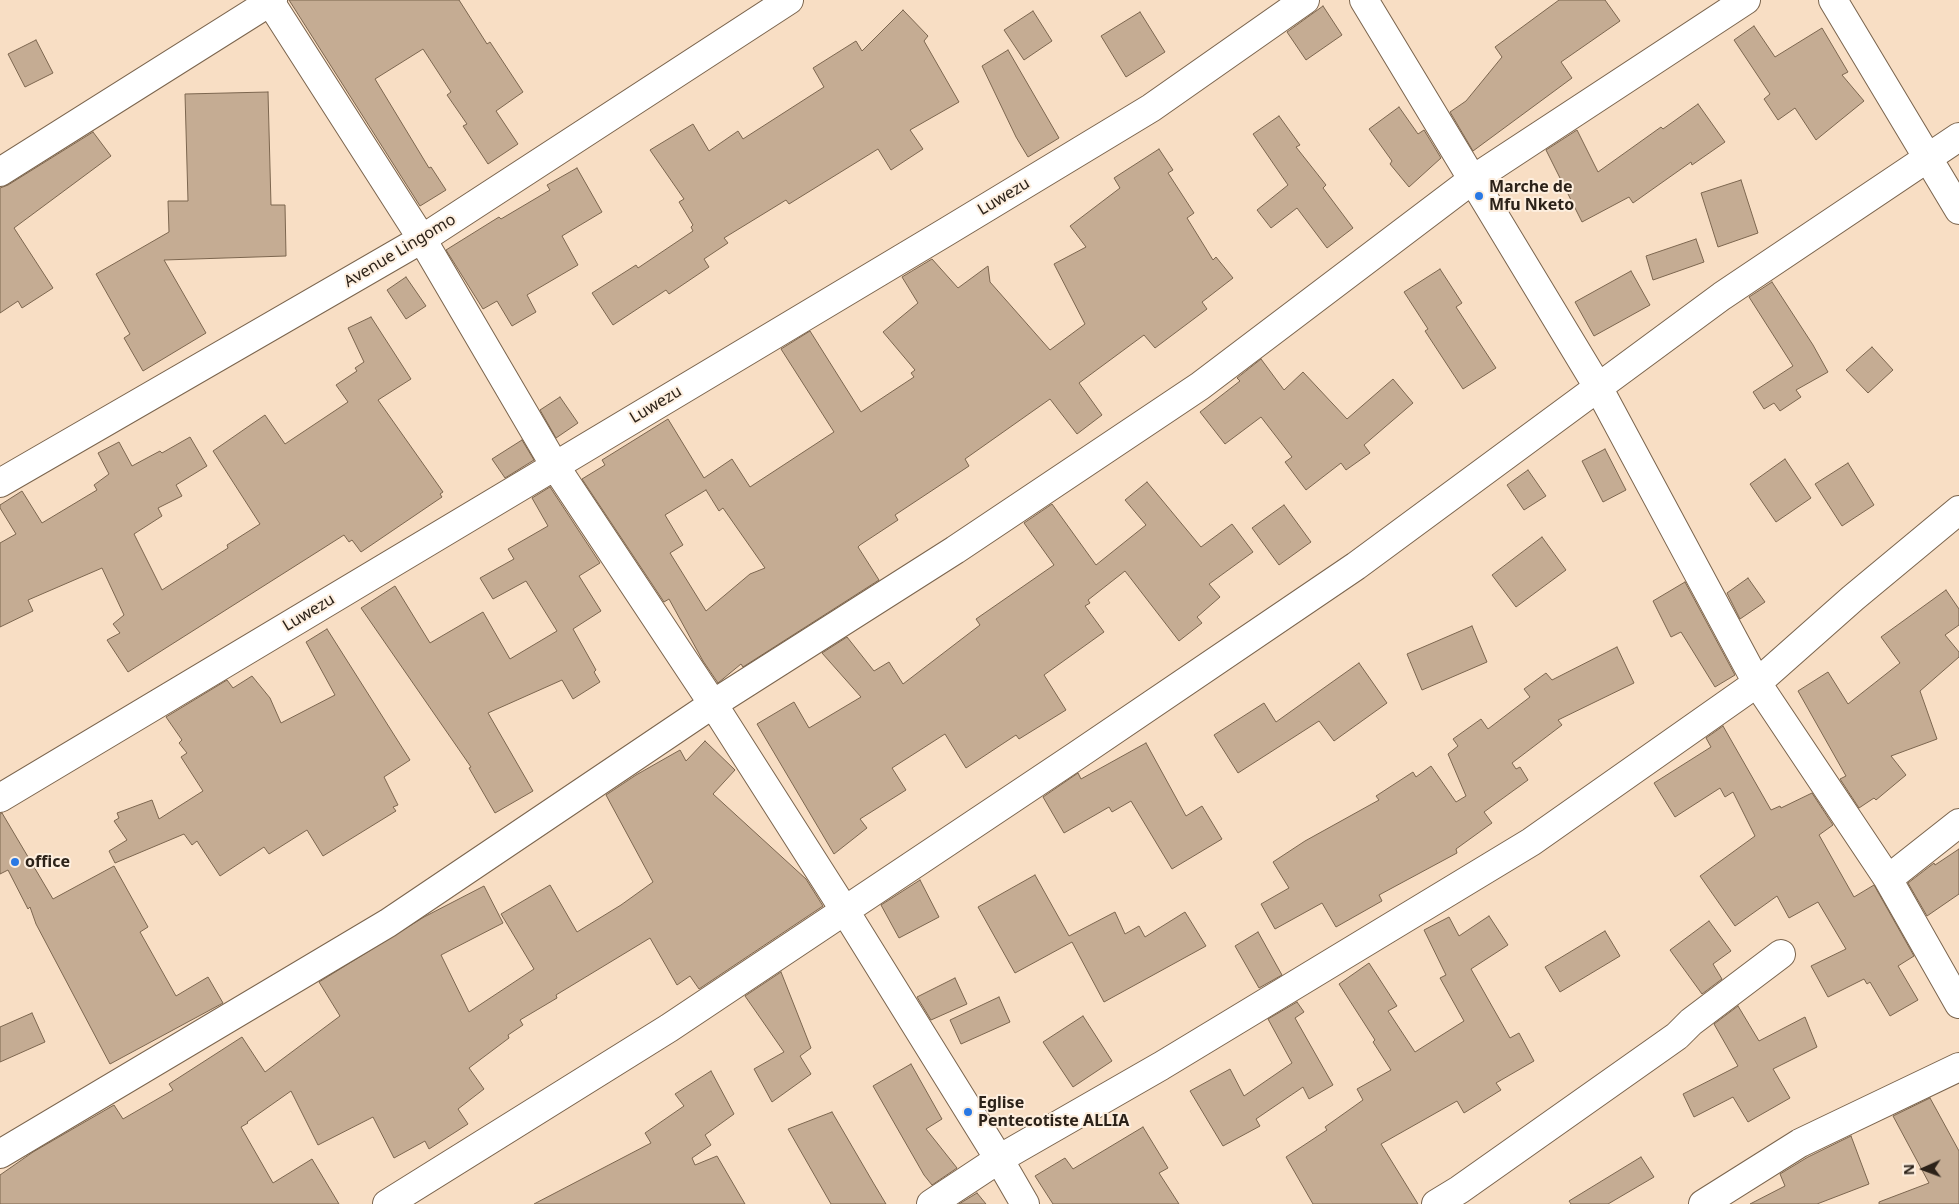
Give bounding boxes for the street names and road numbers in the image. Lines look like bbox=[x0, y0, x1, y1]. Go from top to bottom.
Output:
street label: Luwezu bbox=[975, 174, 1033, 220]
street label: Avenue Lingomo bbox=[341, 210, 459, 292]
street label: Luwezu bbox=[627, 382, 685, 428]
street label: Luwezu bbox=[280, 590, 338, 636]

